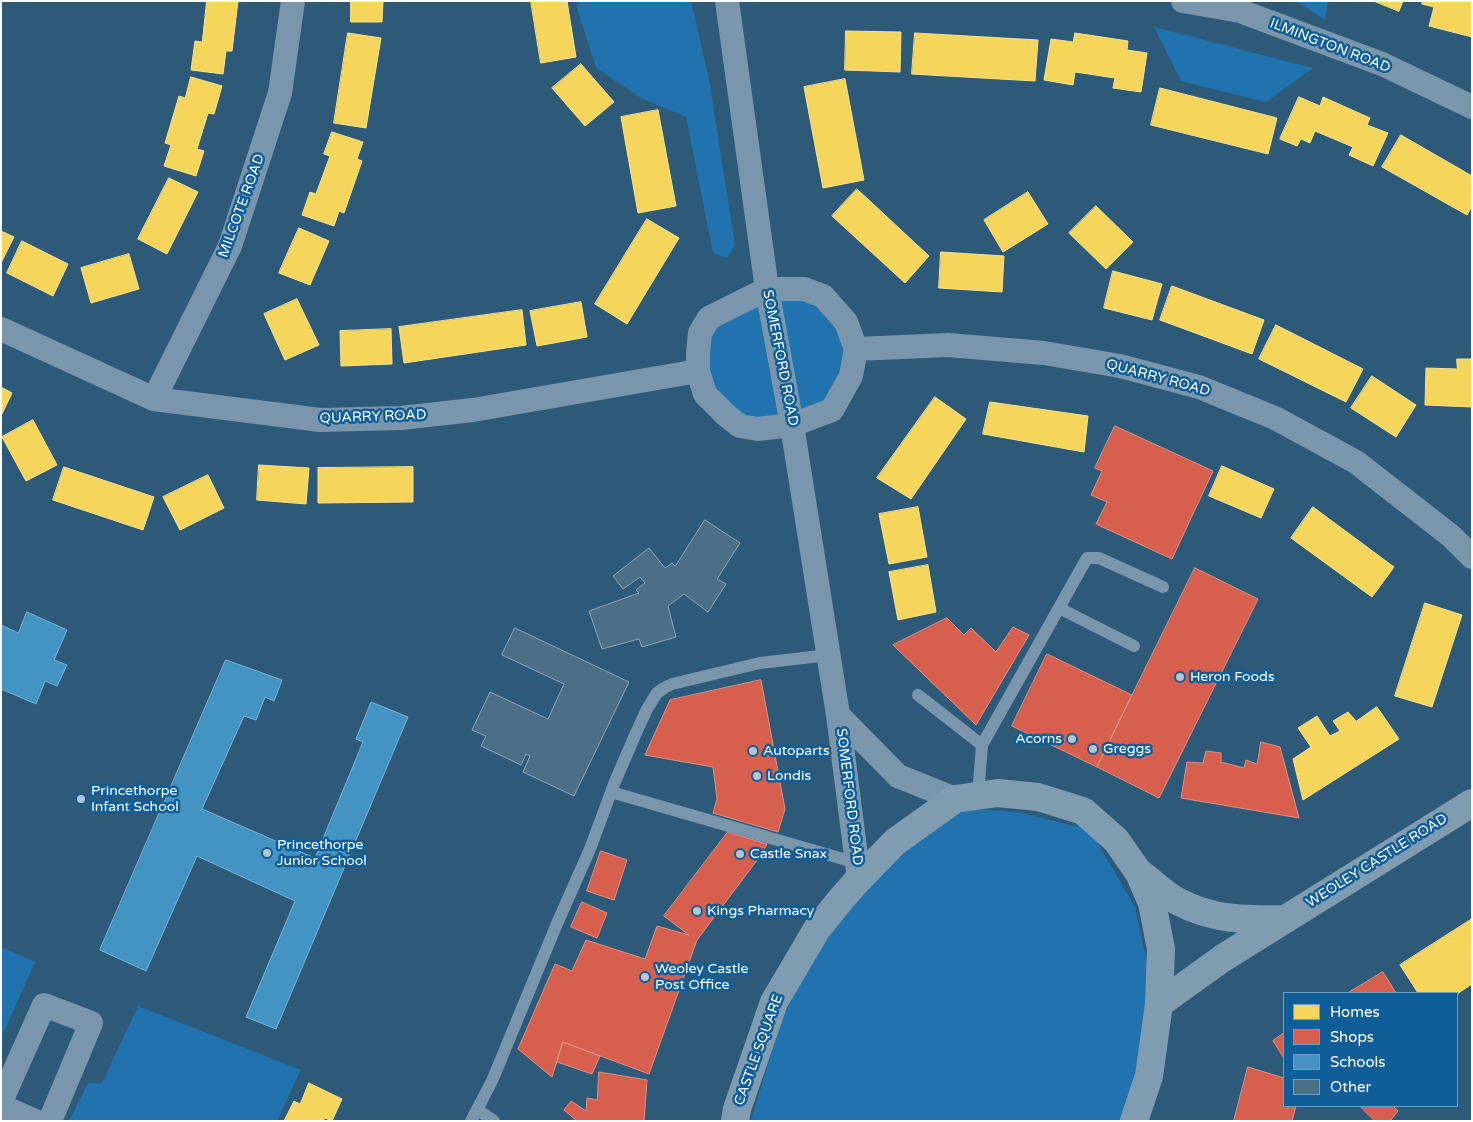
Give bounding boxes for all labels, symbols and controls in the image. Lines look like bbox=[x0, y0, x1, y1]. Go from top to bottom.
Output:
street label: ILMINGTON ROAD bbox=[1267, 15, 1393, 77]
street label: MILCOTE ROAD bbox=[215, 152, 269, 260]
street label: SOMERFORD ROAD bbox=[759, 289, 801, 427]
street label: QUARRY ROAD bbox=[1104, 356, 1212, 400]
street label: QUARRY ROAD bbox=[319, 407, 427, 427]
place label: Heron Foods bbox=[1190, 669, 1275, 685]
marker: Heron Foods bbox=[1174, 671, 1186, 683]
street label: SOMERFORD ROAD bbox=[832, 727, 866, 867]
place label: Acorns bbox=[1015, 731, 1062, 747]
marker: Acorns bbox=[1066, 733, 1078, 745]
place label: Greggs bbox=[1103, 741, 1151, 757]
place label: Autoparts bbox=[763, 743, 830, 759]
marker: Greggs bbox=[1087, 743, 1099, 755]
marker: Autoparts bbox=[747, 745, 759, 757]
place label: Londis bbox=[767, 768, 811, 784]
marker: Londis bbox=[751, 770, 763, 782]
place label: Princethorpe Infant School bbox=[91, 783, 179, 816]
marker: Princethorpe Infant School bbox=[75, 793, 87, 805]
street label: WEOLEY CASTLE ROAD bbox=[1303, 811, 1451, 911]
place label: Princethorpe Junior School bbox=[277, 837, 367, 870]
place label: Castle Snax bbox=[750, 846, 827, 862]
marker: Princethorpe Junior School bbox=[261, 847, 273, 859]
marker: Castle Snax bbox=[734, 848, 746, 860]
place label: Kings Pharmacy bbox=[707, 903, 814, 919]
marker: Kings Pharmacy bbox=[691, 905, 703, 917]
place label: Weoley Castle Post Office bbox=[655, 961, 748, 994]
marker: Weoley Castle Post Office bbox=[639, 971, 651, 983]
street label: CASTLE SQUARE bbox=[731, 992, 787, 1108]
legend bbox=[1283, 992, 1458, 1107]
text: Homes bbox=[1330, 1003, 1380, 1021]
text: Shops bbox=[1330, 1028, 1374, 1046]
text: Schools bbox=[1330, 1053, 1386, 1071]
text: Other bbox=[1330, 1078, 1371, 1096]

